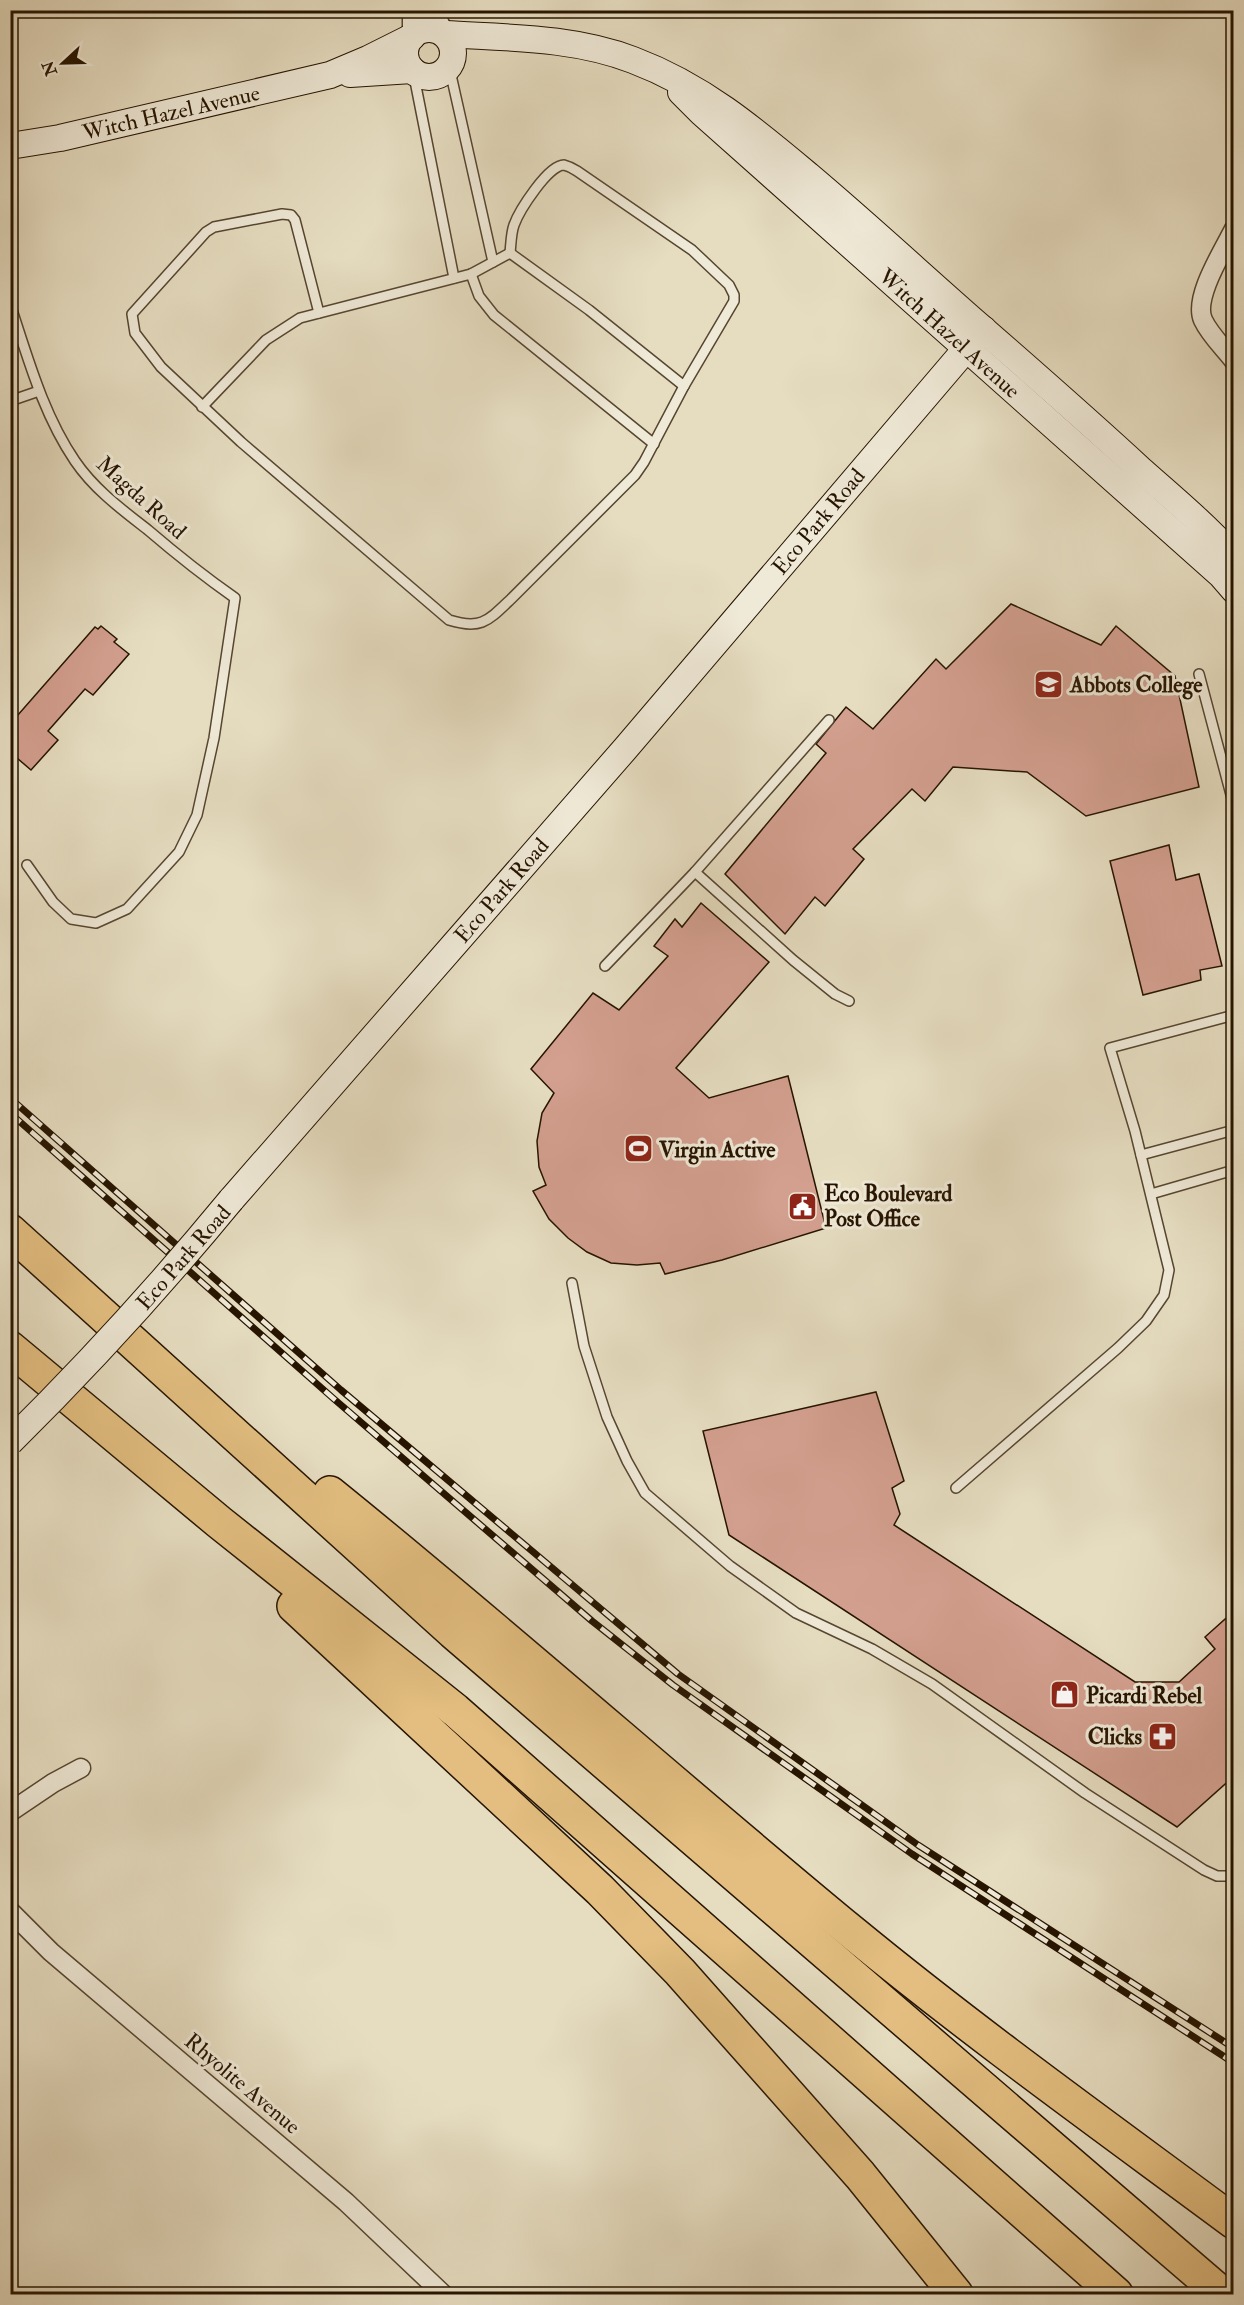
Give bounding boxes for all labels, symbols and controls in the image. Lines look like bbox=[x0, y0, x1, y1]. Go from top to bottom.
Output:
north arrow bbox=[33, 33, 93, 93]
text: N bbox=[38, 57, 62, 80]
street label: Witch Hazel Avenue bbox=[79, 79, 263, 147]
street label: Witch Hazel Avenue bbox=[872, 262, 1026, 405]
street label: Magda Road bbox=[91, 450, 192, 546]
street label: Eco Park Road bbox=[766, 463, 872, 581]
school or university icon: Abbots College bbox=[1033, 668, 1065, 700]
place label: Abbots College bbox=[1069, 671, 1203, 700]
street label: Eco Park Road bbox=[448, 832, 555, 949]
sports icon: Virgin Active bbox=[622, 1133, 654, 1165]
place label: Virgin Active bbox=[658, 1136, 776, 1165]
place label: Eco Boulevard Post Office bbox=[824, 1180, 952, 1233]
public building icon: Eco Boulevard Post Office bbox=[787, 1190, 819, 1222]
street label: Eco Park Road bbox=[130, 1199, 237, 1316]
shop icon: Picardi Rebel bbox=[1049, 1679, 1081, 1711]
place label: Picardi Rebel bbox=[1086, 1682, 1203, 1710]
pharmacy icon: Clicks bbox=[1147, 1720, 1179, 1752]
place label: Clicks bbox=[1088, 1723, 1142, 1751]
street label: Rhyolite Avenue bbox=[179, 2027, 306, 2140]

